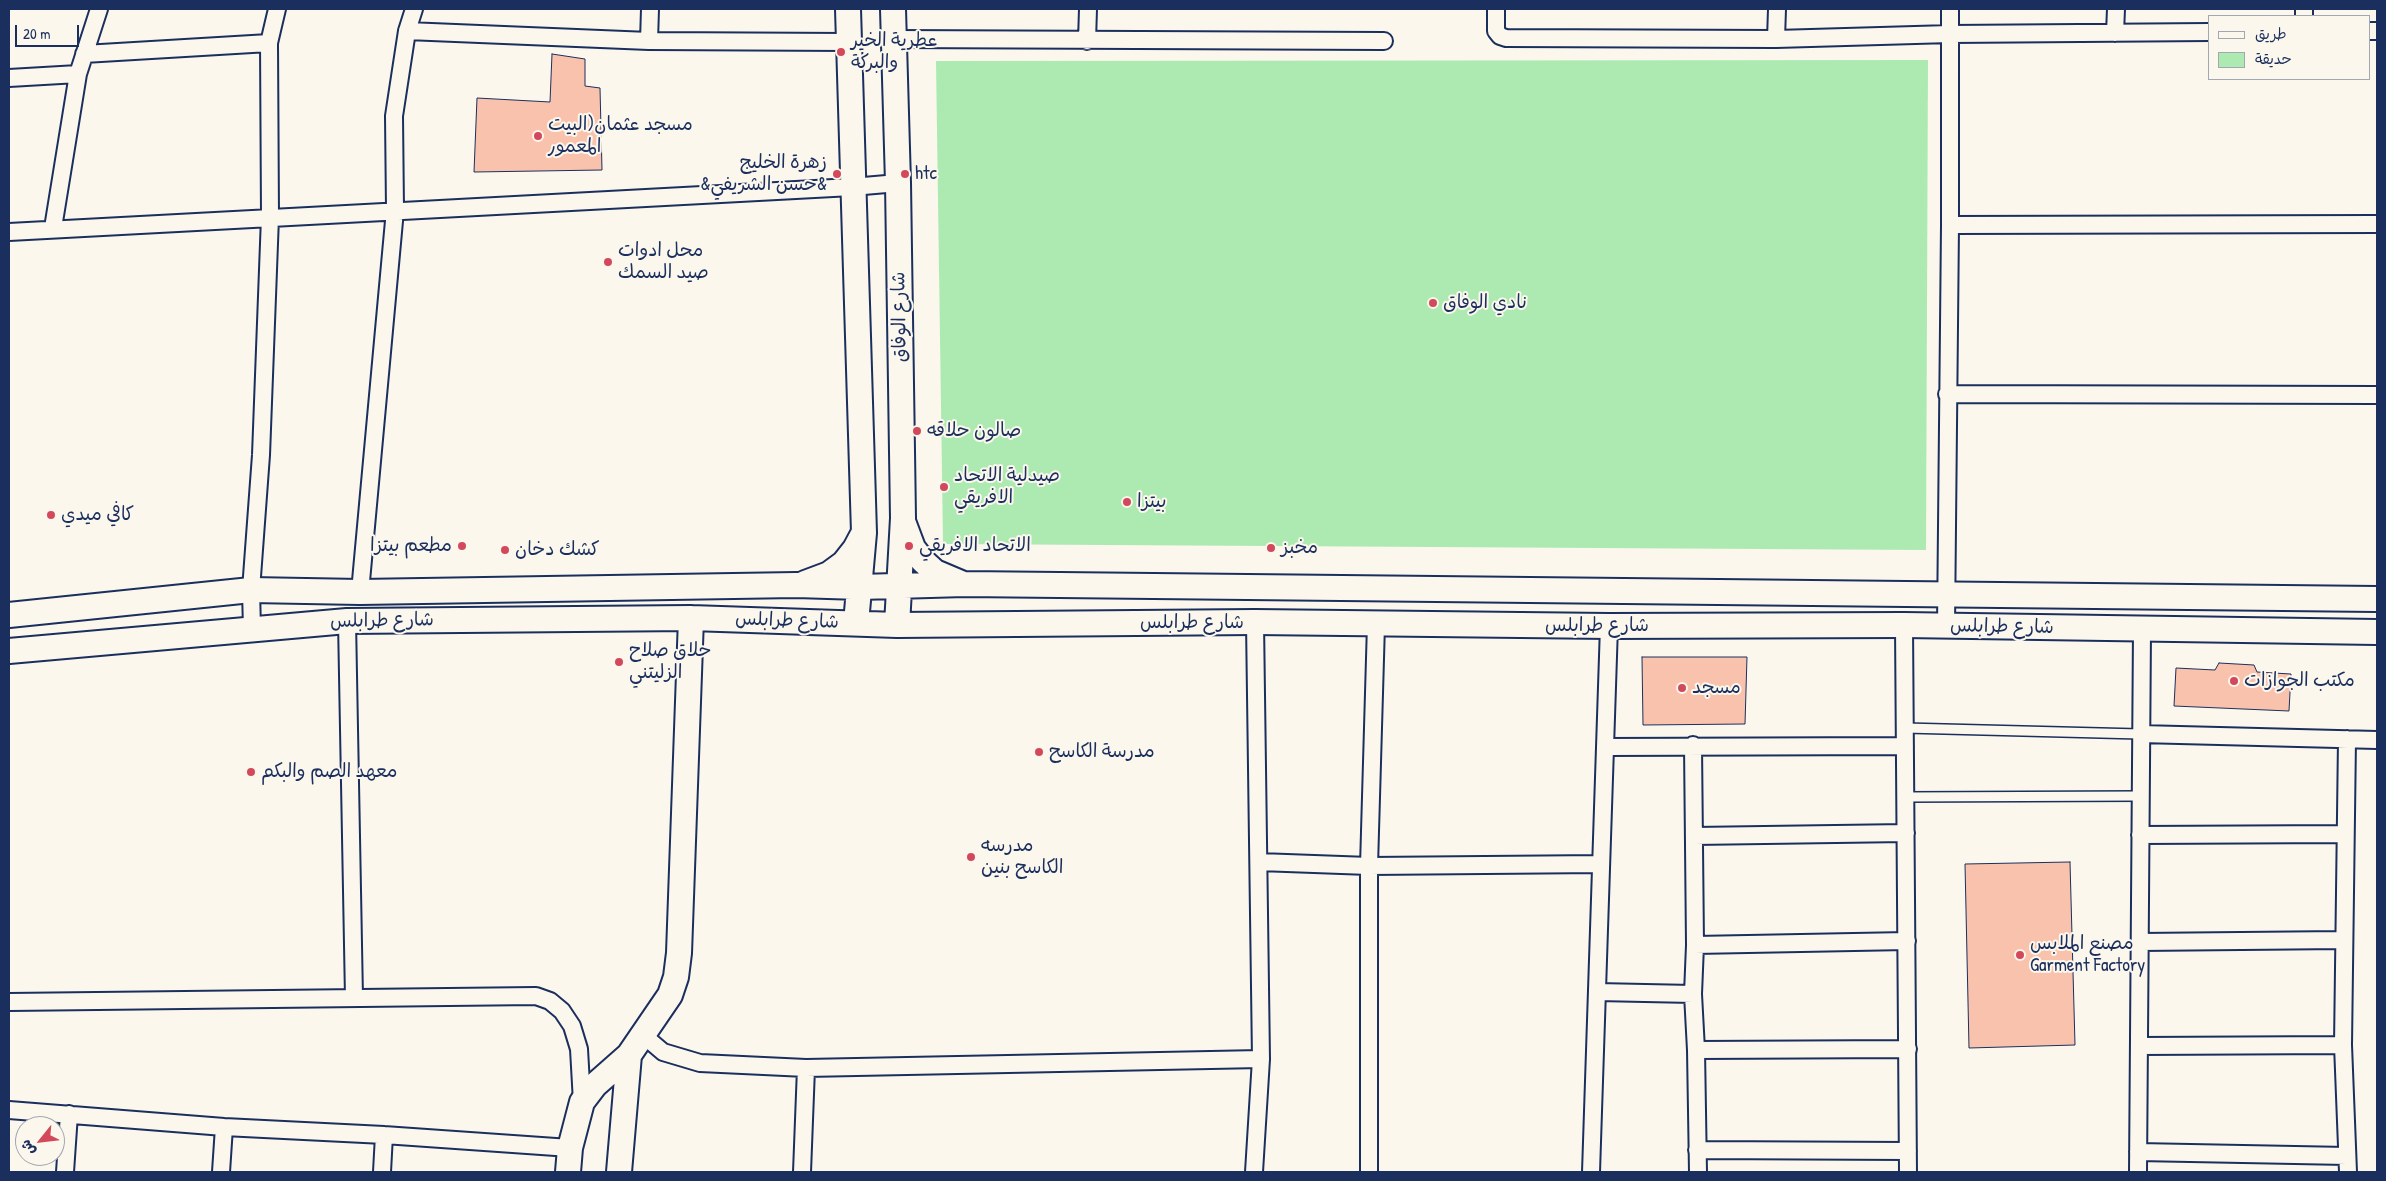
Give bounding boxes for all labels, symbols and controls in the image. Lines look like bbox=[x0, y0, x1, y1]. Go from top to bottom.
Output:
scale bar bbox=[18, 15, 81, 47]
legend bbox=[2208, 15, 2371, 80]
text: 20 m bbox=[23, 23, 50, 44]
text: طريق bbox=[2255, 23, 2287, 44]
place label: عطرية الخير والبركة bbox=[851, 30, 937, 74]
marker: عطرية الخير والبركة bbox=[835, 46, 847, 58]
text: حديقة bbox=[2255, 48, 2292, 69]
place label: مسجد عثمان(البيت المعمور bbox=[548, 114, 693, 158]
marker: مسجد عثمان(البيت المعمور bbox=[532, 130, 544, 142]
place label: زهرة الخليج &حسن الشريفي& bbox=[700, 152, 827, 196]
place label: htc bbox=[915, 163, 937, 185]
marker: زهرة الخليج &حسن الشريفي& bbox=[831, 168, 843, 180]
marker: htc bbox=[899, 168, 911, 180]
place label: محل ادوات صيد السمك bbox=[618, 240, 709, 284]
marker: محل ادوات صيد السمك bbox=[602, 256, 614, 268]
street label: شارع الوفاق bbox=[888, 271, 912, 363]
place label: نادي الوفاق bbox=[1443, 292, 1527, 314]
marker: نادي الوفاق bbox=[1427, 297, 1439, 309]
place label: صالون حلاقه bbox=[927, 420, 1021, 442]
marker: صالون حلاقه bbox=[911, 425, 923, 437]
place label: صيدلية الاتحاد الافريقي bbox=[954, 465, 1060, 509]
marker: صيدلية الاتحاد الافريقي bbox=[938, 481, 950, 493]
place label: بيتزا bbox=[1137, 491, 1167, 513]
marker: بيتزا bbox=[1121, 496, 1133, 508]
place label: كافي ميدي bbox=[61, 504, 134, 526]
marker: كافي ميدي bbox=[45, 509, 57, 521]
place label: مطعم بيتزا bbox=[370, 535, 452, 557]
place label: الاتحاد الافريقي bbox=[919, 535, 1031, 557]
place label: مخبز bbox=[1281, 537, 1318, 559]
place label: كشك دخان bbox=[515, 539, 600, 561]
marker: مطعم بيتزا bbox=[456, 540, 468, 552]
marker: الاتحاد الافريقي bbox=[903, 540, 915, 552]
marker: مخبز bbox=[1265, 542, 1277, 554]
marker: كشك دخان bbox=[499, 544, 511, 556]
street label: شارع طرابلس bbox=[735, 608, 839, 634]
street label: شارع طرابلس bbox=[330, 609, 434, 633]
street label: شارع طرابلس bbox=[1140, 612, 1244, 634]
street label: شارع طرابلس bbox=[1545, 615, 1649, 637]
street label: شارع طرابلس bbox=[1950, 615, 2054, 639]
place label: حلاق صلاح الزليتني bbox=[629, 640, 711, 684]
marker: حلاق صلاح الزليتني bbox=[613, 656, 625, 668]
place label: مكتب الجوازات bbox=[2244, 670, 2355, 692]
marker: مكتب الجوازات bbox=[2228, 675, 2240, 687]
place label: مسجد bbox=[1692, 677, 1741, 699]
marker: مسجد bbox=[1676, 682, 1688, 694]
place label: مدرسة الكاسح bbox=[1049, 741, 1155, 763]
marker: مدرسة الكاسح bbox=[1033, 746, 1045, 758]
place label: معهد الصم والبكم bbox=[261, 761, 397, 783]
marker: معهد الصم والبكم bbox=[245, 766, 257, 778]
place label: مدرسه الكاسح بنين bbox=[981, 835, 1063, 879]
marker: مدرسه الكاسح بنين bbox=[965, 851, 977, 863]
place label: مصنع الملابس Garment Factory bbox=[2030, 933, 2145, 977]
marker: مصنع الملابس Garment Factory bbox=[2014, 949, 2026, 961]
north arrow bbox=[15, 1116, 65, 1166]
text: ش bbox=[15, 1137, 39, 1159]

